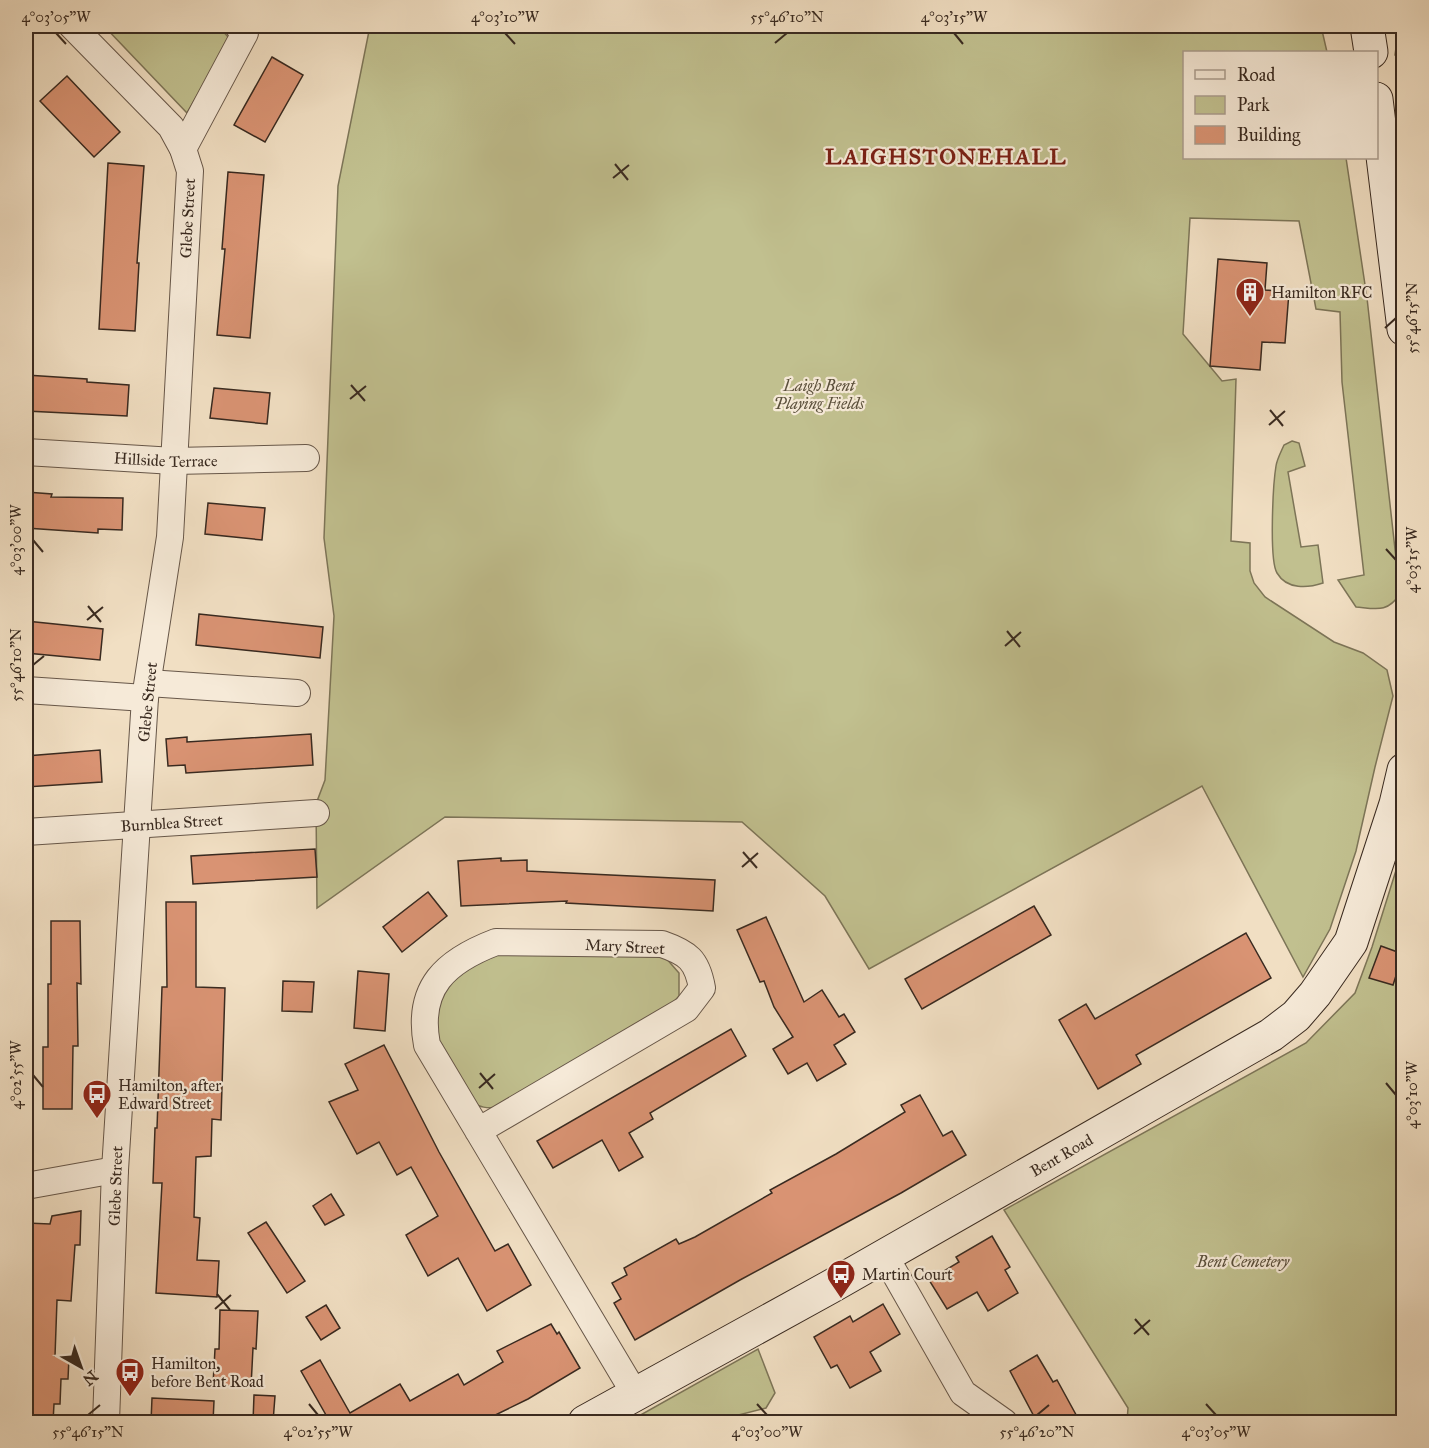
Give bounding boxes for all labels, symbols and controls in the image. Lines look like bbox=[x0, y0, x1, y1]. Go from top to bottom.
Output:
text: 4°03'05"W bbox=[21, 8, 91, 26]
text: 4°03'10"W bbox=[471, 8, 540, 26]
text: 55°46'10"N bbox=[750, 8, 824, 26]
text: 4°03'15"W bbox=[921, 8, 988, 26]
legend bbox=[1183, 51, 1378, 159]
text: Road bbox=[1237, 64, 1275, 86]
text: Park bbox=[1237, 94, 1270, 116]
text: Building bbox=[1237, 124, 1301, 147]
district label: LAIGHSTONEHALL bbox=[825, 143, 1067, 170]
street label: Glebe Street bbox=[176, 177, 199, 259]
building icon: Hamilton RFC bbox=[1234, 276, 1266, 318]
text: 55°46'15"N bbox=[1403, 282, 1421, 354]
place label: Hamilton RFC bbox=[1271, 283, 1372, 302]
park label: Laigh Bent Playing Fields bbox=[774, 376, 865, 413]
street label: Hillside Terrace bbox=[113, 448, 218, 471]
text: 4°03'00"W bbox=[7, 504, 25, 575]
text: 4°03'15"W bbox=[1403, 526, 1421, 593]
text: 55°46'10"N bbox=[7, 628, 25, 702]
street label: Glebe Street bbox=[134, 661, 161, 743]
street label: Burnblea Street bbox=[120, 810, 224, 836]
street label: Mary Street bbox=[585, 935, 666, 958]
text: 4°02'55"W bbox=[7, 1040, 25, 1109]
text: 4°03'10"W bbox=[1403, 1060, 1421, 1129]
place label: Hamilton, after Edward Street bbox=[118, 1076, 221, 1113]
bus stop icon: Hamilton, after Edward Street bbox=[81, 1078, 113, 1120]
street label: Bent Road bbox=[1027, 1130, 1096, 1181]
street label: Glebe Street bbox=[105, 1145, 126, 1226]
park label: Bent Cemetery bbox=[1196, 1252, 1290, 1271]
bus stop icon: Martin Court bbox=[825, 1258, 857, 1300]
place label: Martin Court bbox=[862, 1265, 953, 1284]
north arrow bbox=[51, 1337, 111, 1397]
place label: Hamilton, before Bent Road bbox=[151, 1354, 264, 1391]
bus stop icon: Hamilton, before Bent Road bbox=[114, 1356, 146, 1398]
text: N bbox=[79, 1366, 102, 1390]
text: 55°46'15"N bbox=[52, 1423, 124, 1441]
text: 4°02'55"W bbox=[284, 1423, 353, 1441]
text: 4°03'00"W bbox=[732, 1423, 803, 1441]
text: 55°46'20"N bbox=[1000, 1423, 1075, 1441]
text: 4°03'05"W bbox=[1181, 1423, 1251, 1441]

